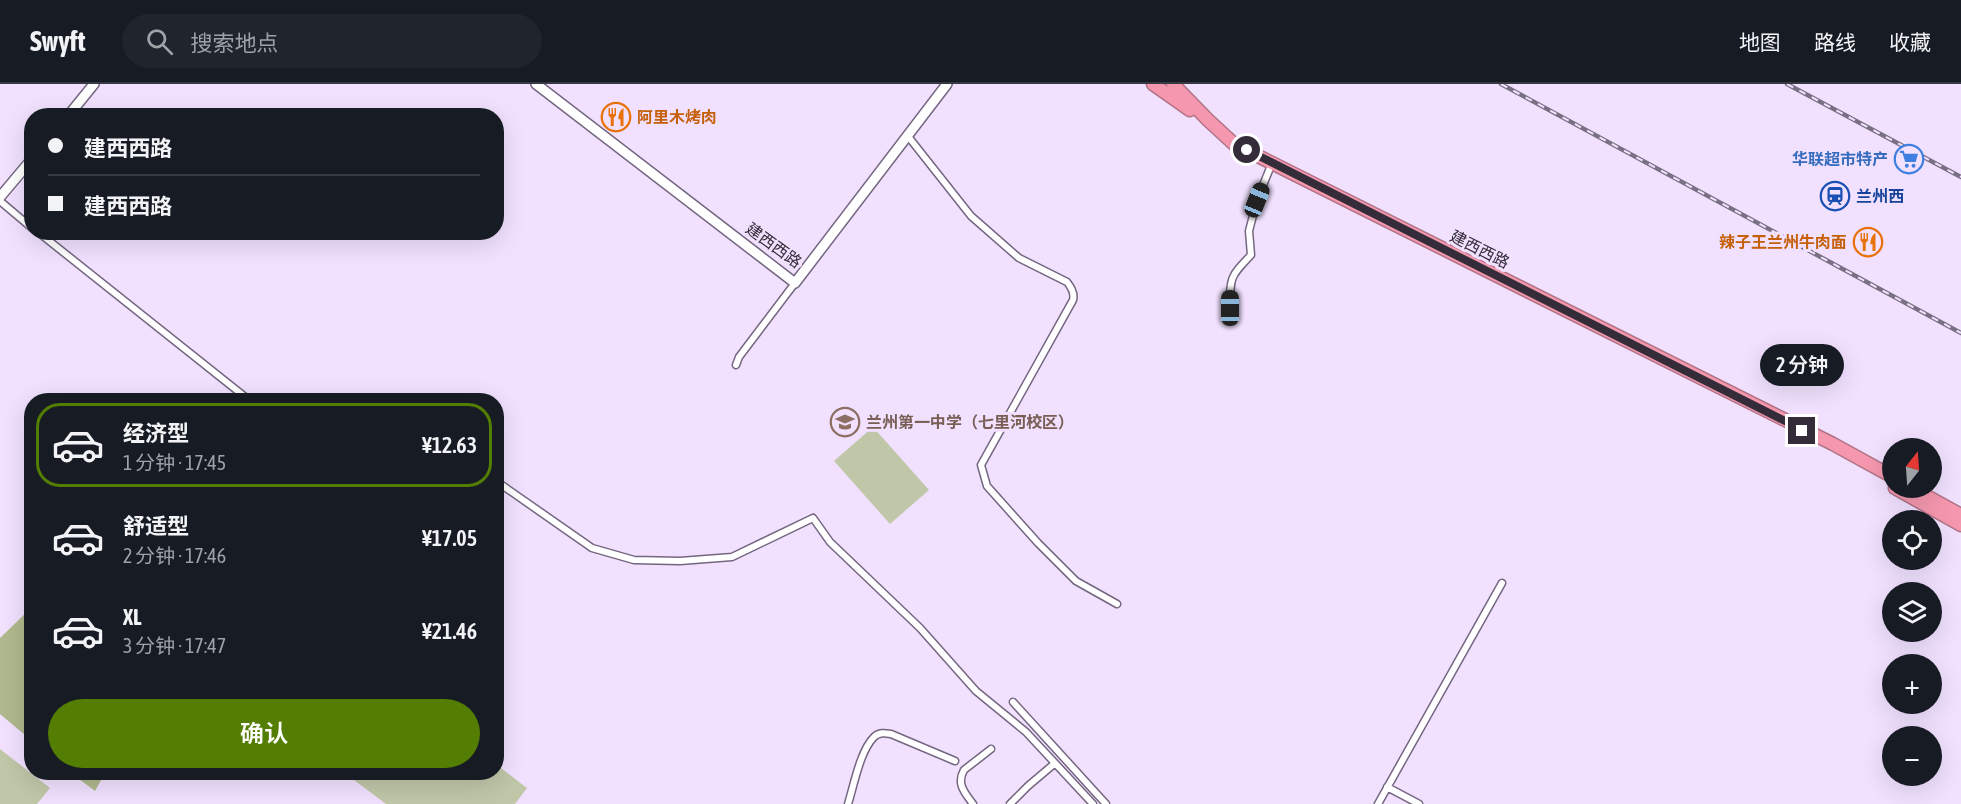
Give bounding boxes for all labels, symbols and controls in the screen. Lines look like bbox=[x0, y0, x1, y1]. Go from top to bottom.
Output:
search box bbox=[122, 14, 542, 68]
text: Swyft bbox=[30, 25, 86, 57]
icon: search bbox=[143, 25, 176, 58]
text: 搜索地点 bbox=[191, 30, 279, 56]
text: 地图 bbox=[1739, 30, 1781, 54]
text: 路线 bbox=[1814, 30, 1856, 54]
text: 收藏 bbox=[1889, 30, 1931, 54]
restaurant icon: 阿里木烤肉 bbox=[600, 101, 632, 133]
place label: 阿里木烤肉 bbox=[637, 108, 717, 126]
text: 建西西路 bbox=[84, 135, 172, 161]
route start bbox=[1233, 136, 1260, 163]
supermarket icon: 华联超市特产 bbox=[1893, 143, 1925, 175]
place label: 华联超市特产 bbox=[1792, 150, 1888, 168]
car bbox=[1242, 180, 1272, 220]
station icon: 兰州西 bbox=[1819, 180, 1851, 212]
place label: 兰州西 bbox=[1856, 187, 1904, 205]
text: 建西西路 bbox=[84, 193, 172, 219]
street label: 建西西路 bbox=[743, 219, 805, 271]
street label: 建西西路 bbox=[1447, 226, 1513, 272]
restaurant icon: 辣子王兰州牛肉面 bbox=[1852, 226, 1884, 258]
place label: 辣子王兰州牛肉面 bbox=[1719, 233, 1847, 251]
car bbox=[1221, 290, 1239, 326]
callout: 2 分钟 bbox=[1760, 344, 1844, 386]
text: 2 分钟 bbox=[1776, 353, 1828, 376]
school or university icon: 兰州第一中学（七里河校区） bbox=[829, 406, 861, 438]
place label: 兰州第一中学（七里河校区） bbox=[866, 413, 1074, 431]
route end bbox=[1788, 417, 1815, 444]
icon: car bbox=[51, 418, 105, 472]
text: 经济型 bbox=[123, 420, 189, 446]
text: ¥12.63 bbox=[422, 432, 477, 458]
north arrow bbox=[1882, 438, 1942, 498]
map controls bbox=[1882, 438, 1942, 786]
text: 1 分钟 · 17:45 bbox=[123, 451, 226, 474]
button: locate bbox=[1882, 510, 1942, 570]
icon: car bbox=[51, 511, 105, 565]
text: 舒适型 bbox=[123, 513, 189, 539]
text: ¥17.05 bbox=[422, 525, 477, 551]
text: 2 分钟 · 17:46 bbox=[123, 544, 226, 567]
button: layers bbox=[1882, 582, 1942, 642]
icon: car bbox=[51, 604, 105, 658]
text: XL bbox=[123, 604, 141, 630]
text: ¥21.46 bbox=[422, 618, 477, 644]
text: 3 分钟 · 17:47 bbox=[123, 634, 226, 657]
button: + bbox=[1882, 654, 1942, 714]
button: 确认 bbox=[48, 699, 480, 768]
button: − bbox=[1882, 726, 1942, 786]

